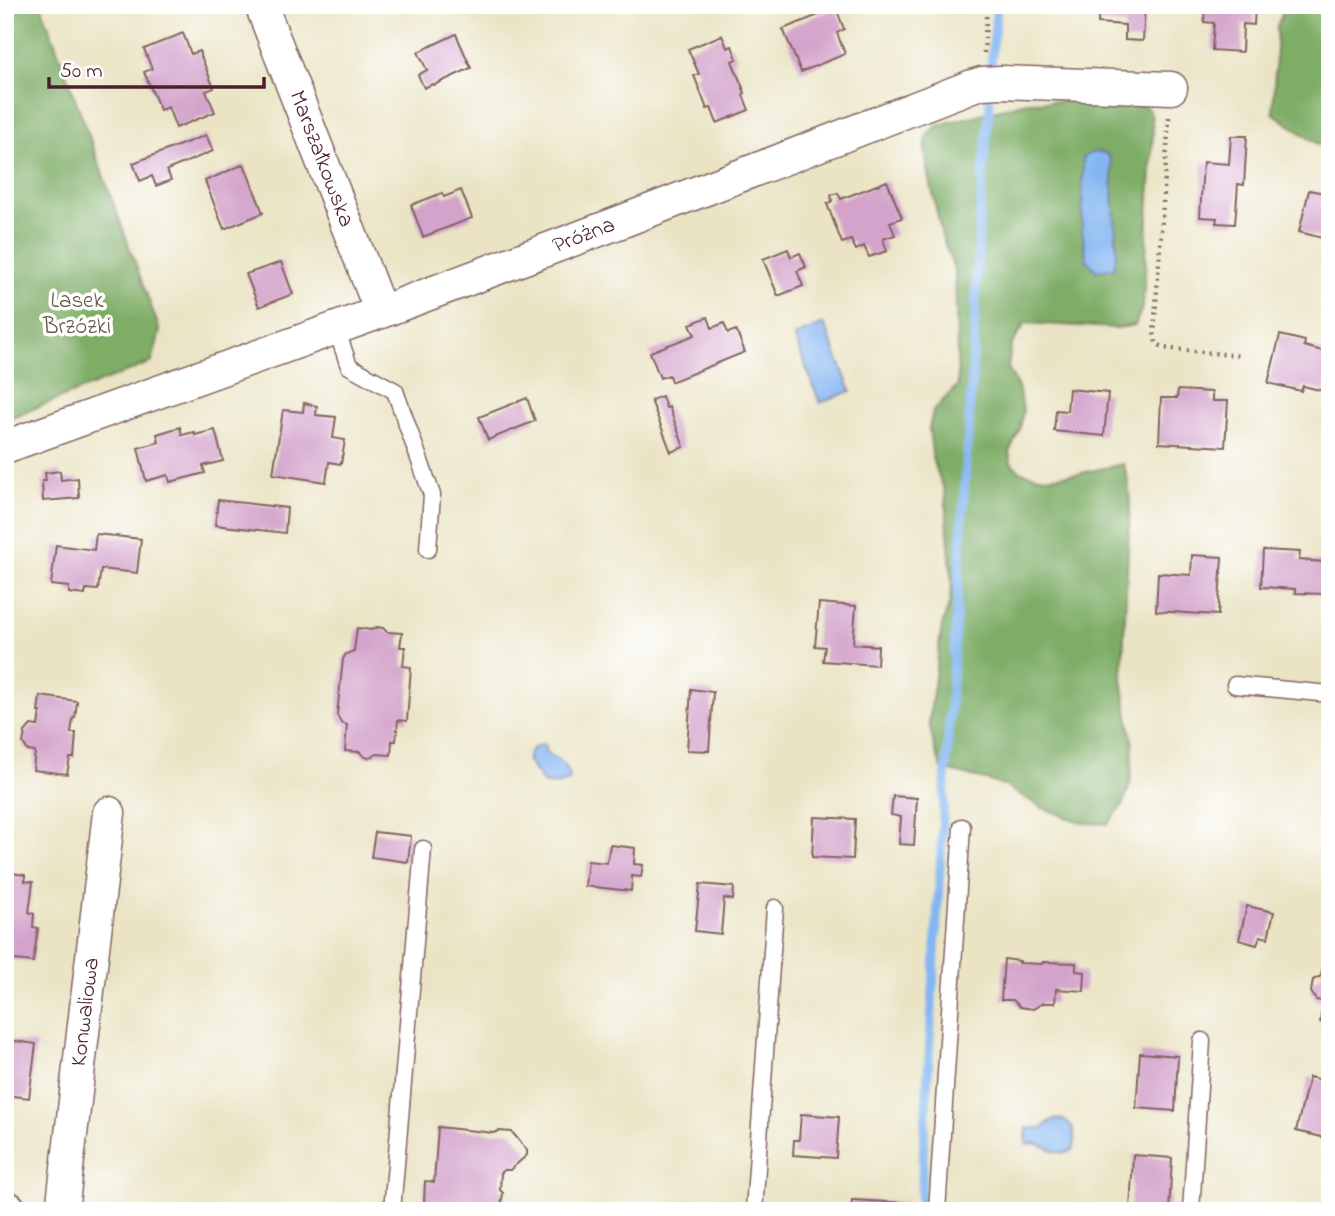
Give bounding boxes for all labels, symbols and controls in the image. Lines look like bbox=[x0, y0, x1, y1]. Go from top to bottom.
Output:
scale bar bbox=[49, 46, 264, 90]
text: 50 m bbox=[60, 57, 103, 87]
street label: Marszałkowska bbox=[280, 86, 362, 232]
street label: Próżna bbox=[548, 209, 620, 263]
park label: Lasek Brzózki bbox=[42, 285, 111, 344]
street label: Konwaliowa bbox=[63, 956, 109, 1068]

